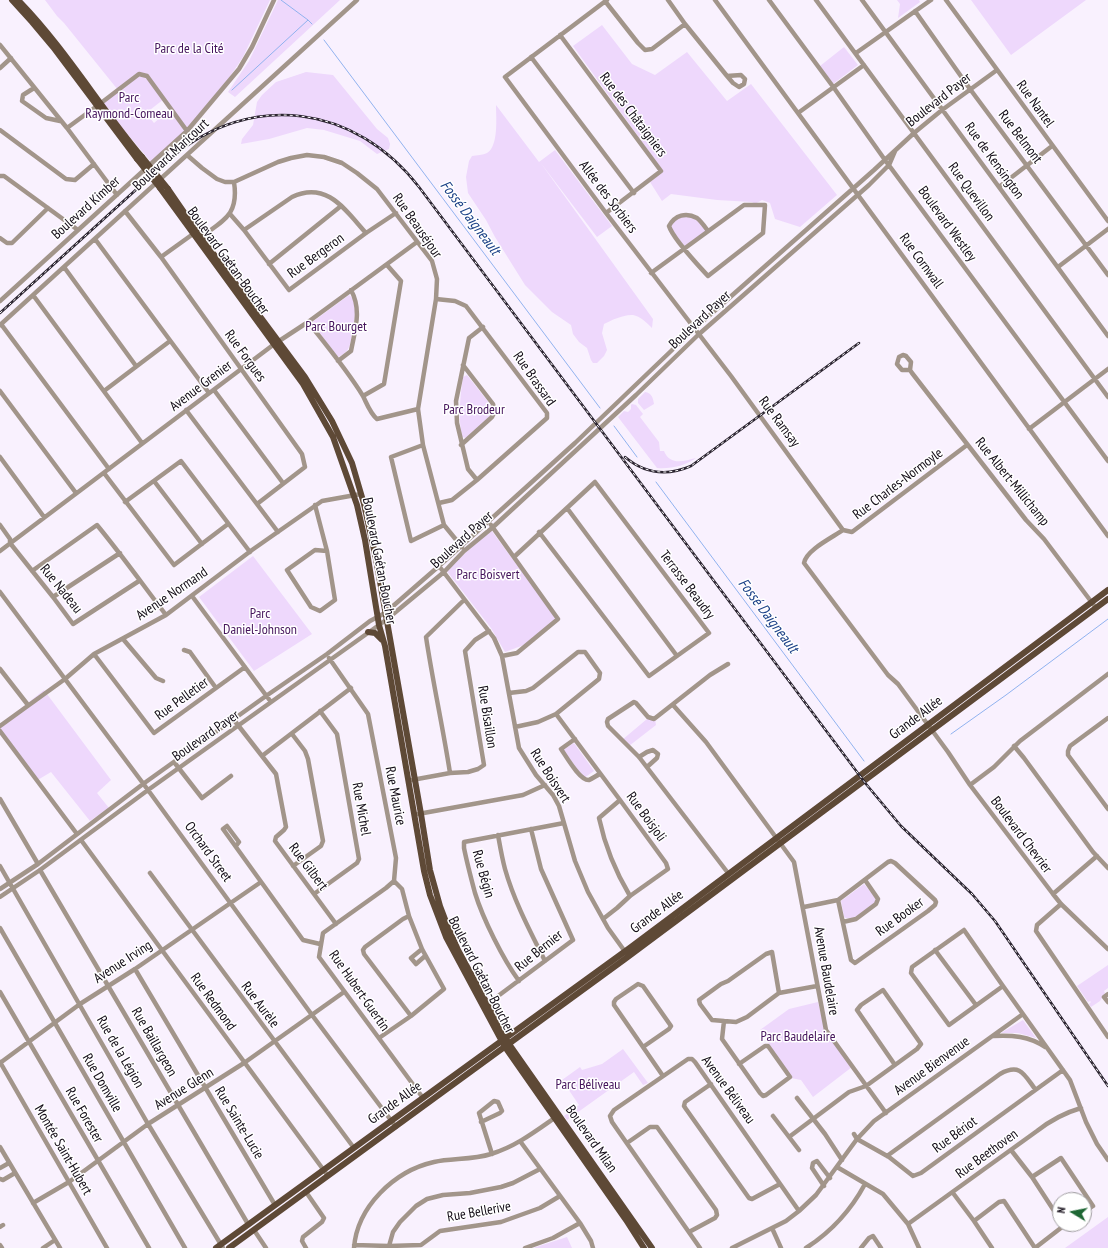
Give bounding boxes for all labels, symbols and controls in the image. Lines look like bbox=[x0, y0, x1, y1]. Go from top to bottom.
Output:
park label: Parc de la Cité bbox=[155, 41, 223, 57]
street label: Rue des Châtaigniers bbox=[596, 69, 670, 161]
street label: Boulevard Payer bbox=[903, 69, 975, 131]
street label: Rue Nantel bbox=[1012, 77, 1058, 131]
park label: Parc Raymond-Comeau bbox=[85, 90, 173, 122]
street label: Rue Belmont bbox=[995, 107, 1045, 167]
street label: Boulevard Maricourt bbox=[130, 116, 212, 194]
street label: Rue de Kensington bbox=[961, 119, 1027, 203]
street label: Allée des Sorbiers bbox=[575, 157, 641, 237]
street label: Rue Quevillon bbox=[944, 160, 998, 224]
street label: Boulevard Kimber bbox=[48, 173, 124, 243]
water label: Fossé Daigneault bbox=[436, 177, 504, 259]
street label: Boulevard Westley bbox=[914, 183, 980, 265]
street label: Rue Beauséjour bbox=[389, 190, 445, 262]
street label: Boulevard Gaétan-Boucher bbox=[183, 204, 273, 318]
street label: Rue Bergeron bbox=[285, 230, 347, 282]
street label: Rue Cornwall bbox=[895, 230, 947, 292]
street label: Boulevard Payer bbox=[666, 287, 734, 353]
park label: Parc Bourget bbox=[305, 319, 367, 335]
street label: Rue Forgues bbox=[221, 327, 269, 385]
street label: Rue Brassard bbox=[509, 349, 559, 409]
street label: Avenue Grenier bbox=[167, 357, 235, 415]
street label: Rue Ramsay bbox=[755, 394, 803, 450]
park label: Parc Brodeur bbox=[443, 402, 505, 418]
street label: Rue Albert-Millichamp bbox=[971, 435, 1053, 529]
street label: Rue Charles-Normoyle bbox=[850, 445, 946, 523]
street label: Boulevard Gaétan-Boucher bbox=[358, 496, 400, 626]
street label: Boulevard Payer bbox=[427, 508, 497, 572]
street label: Terrasse Beaudry bbox=[656, 547, 718, 623]
street label: Rue Nadeau bbox=[36, 561, 86, 617]
street label: Avenue Normand bbox=[133, 564, 211, 624]
park label: Parc Boisvert bbox=[457, 567, 519, 583]
water label: Fossé Daigneault bbox=[734, 575, 802, 657]
park label: Parc Daniel-Johnson bbox=[223, 606, 297, 638]
street label: Rue Pelletier bbox=[152, 674, 212, 724]
street label: Rue Bisaillon bbox=[474, 684, 500, 750]
street label: Grande Allée bbox=[886, 693, 946, 743]
street label: Boulevard Payer bbox=[169, 707, 243, 765]
street label: Rue Boisvert bbox=[526, 746, 574, 806]
street label: Rue Maurice bbox=[381, 765, 409, 827]
street label: Rue Michel bbox=[348, 781, 374, 837]
street label: Rue Boisjoli bbox=[622, 789, 670, 845]
street label: Boulevard Chevrier bbox=[987, 793, 1055, 877]
street label: Orchard Street bbox=[181, 819, 235, 885]
street label: Rue Gilbert bbox=[285, 840, 331, 894]
street label: Rue Bégin bbox=[468, 848, 498, 900]
street label: Grande Allée bbox=[627, 887, 687, 937]
street label: Rue Booker bbox=[873, 894, 927, 940]
street label: Boulevard Gaétan-Boucher bbox=[444, 914, 518, 1036]
street label: Avenue Baudelaire bbox=[810, 925, 842, 1017]
street label: Rue Bernier bbox=[512, 927, 566, 975]
street label: Avenue Irving bbox=[91, 937, 155, 987]
street label: Rue Hubert-Guertin bbox=[325, 947, 393, 1035]
street label: Rue Redmond bbox=[187, 970, 239, 1034]
street label: Rue Aurèle bbox=[237, 979, 283, 1031]
street label: Rue Baillargeon bbox=[128, 1005, 180, 1079]
street label: Rue de la Légion bbox=[93, 1013, 147, 1091]
park label: Parc Baudelaire bbox=[761, 1029, 835, 1045]
street label: Avenue Bienvenue bbox=[891, 1033, 973, 1099]
street label: Rue Domville bbox=[79, 1051, 125, 1115]
street label: Avenue Béliveau bbox=[698, 1053, 758, 1127]
street label: Avenue Glenn bbox=[151, 1064, 217, 1114]
park label: Parc Béliveau bbox=[556, 1077, 620, 1093]
street label: Grande Allée bbox=[365, 1078, 425, 1128]
street label: Rue Forester bbox=[61, 1084, 107, 1146]
street label: Rue Sainte-Lucie bbox=[211, 1084, 267, 1162]
street label: Montée Saint-Hubert bbox=[30, 1102, 96, 1198]
street label: Boulevard Milan bbox=[562, 1102, 620, 1176]
street label: Rue Bériot bbox=[930, 1113, 980, 1157]
street label: Rue Beethoven bbox=[953, 1126, 1021, 1182]
north arrow bbox=[1052, 1192, 1092, 1232]
street label: Rue Bellerive bbox=[446, 1198, 512, 1226]
text: N bbox=[1054, 1206, 1069, 1214]

